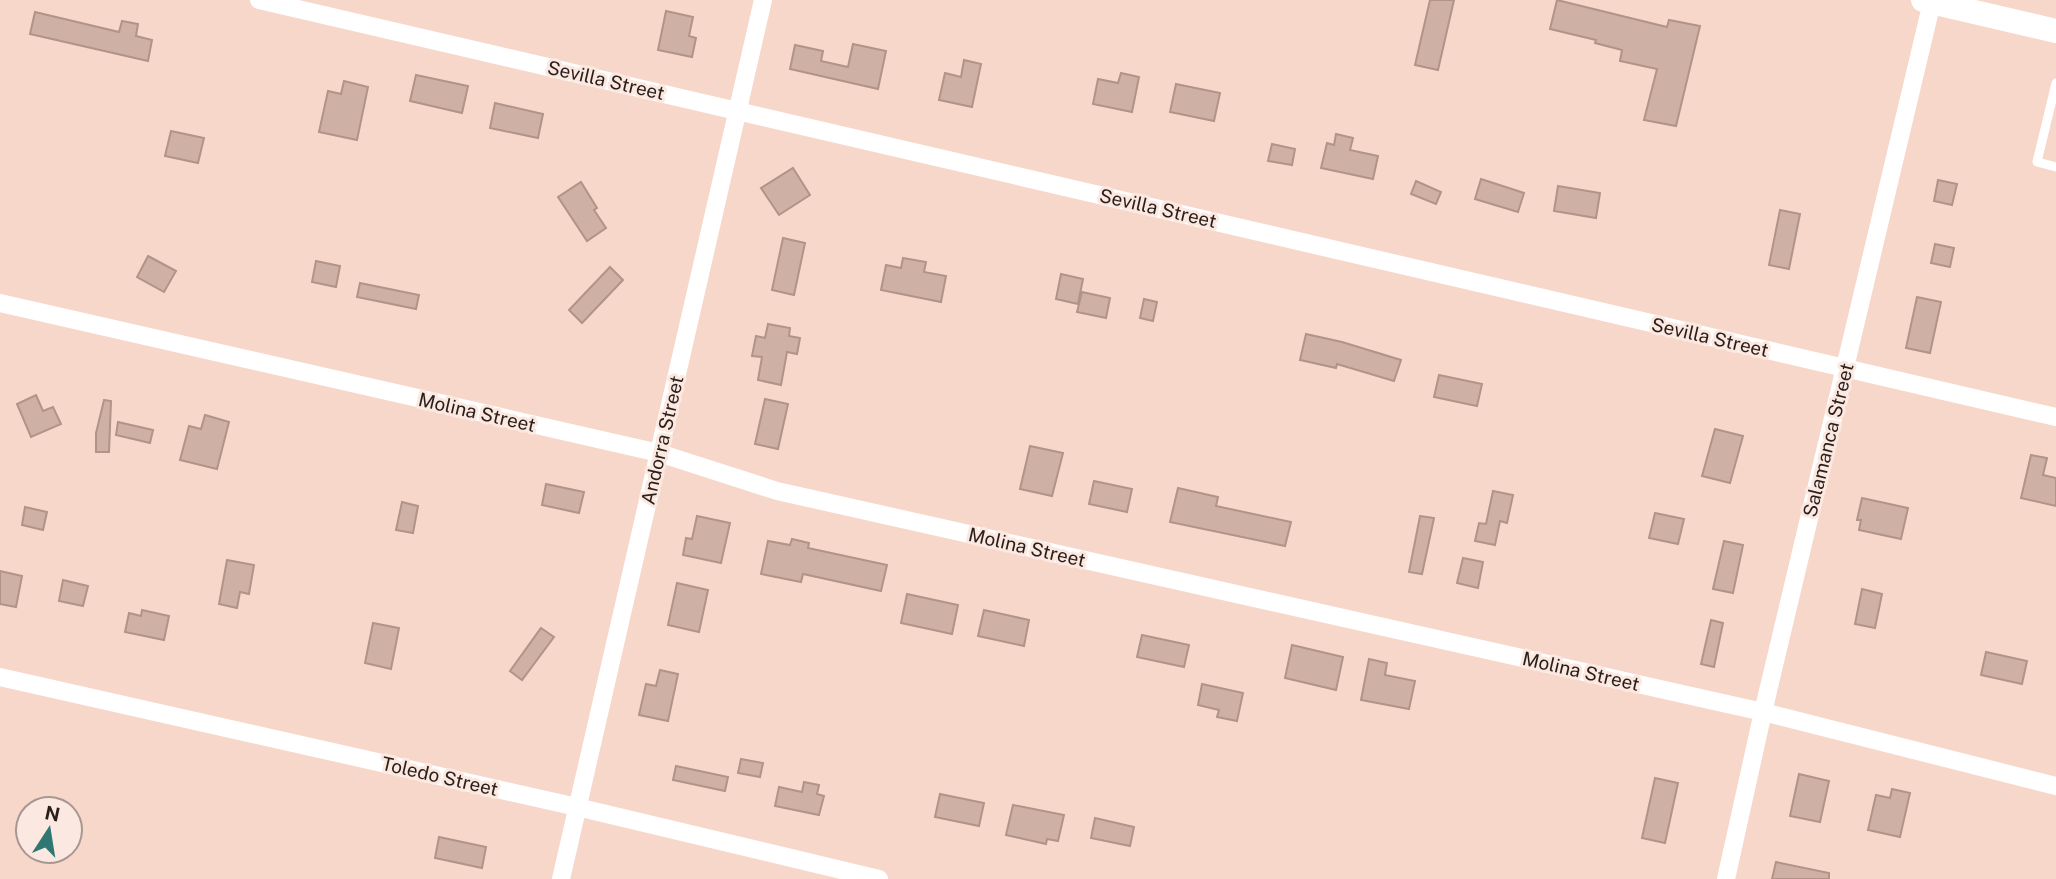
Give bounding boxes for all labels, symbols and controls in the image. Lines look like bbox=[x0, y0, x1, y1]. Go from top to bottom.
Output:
street label: Sevilla Street bbox=[545, 56, 667, 104]
street label: Sevilla Street bbox=[1097, 184, 1219, 232]
street label: Sevilla Street bbox=[1649, 313, 1771, 361]
street label: Salamanca Street bbox=[1798, 361, 1858, 519]
street label: Andorra Street bbox=[636, 373, 688, 507]
street label: Molina Street bbox=[416, 388, 538, 436]
street label: Molina Street bbox=[966, 523, 1088, 571]
street label: Molina Street bbox=[1520, 647, 1642, 695]
street label: Toledo Street bbox=[380, 752, 500, 800]
north arrow bbox=[14, 795, 84, 865]
text: N bbox=[43, 801, 62, 826]

